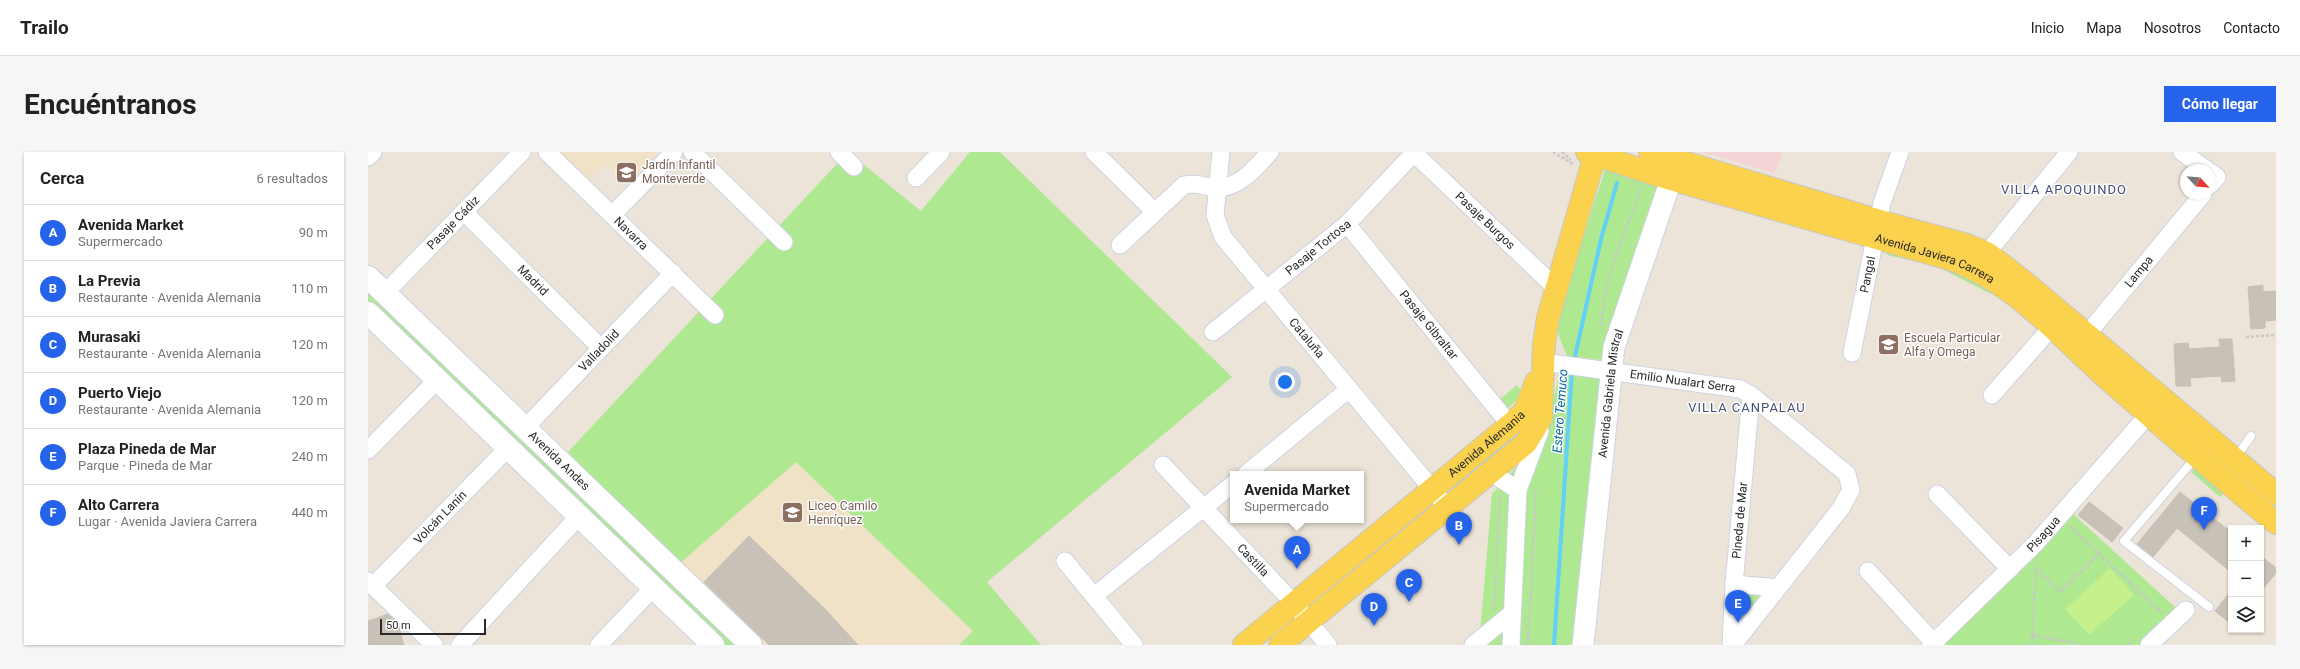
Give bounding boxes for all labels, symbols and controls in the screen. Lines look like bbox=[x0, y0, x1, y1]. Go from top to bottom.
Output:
text: Trailo bbox=[20, 16, 69, 39]
text: Inicio bbox=[2031, 20, 2064, 36]
text: Mapa bbox=[2086, 20, 2122, 36]
text: Nosotros bbox=[2144, 20, 2201, 36]
text: Contacto bbox=[2223, 20, 2280, 36]
button: Cómo llegar bbox=[2164, 86, 2276, 122]
text: Encuéntranos bbox=[24, 88, 197, 121]
place label: Jardín Infantil Monteverde bbox=[642, 158, 715, 186]
school or university icon: Jardín Infantil Monteverde bbox=[614, 159, 640, 185]
north arrow bbox=[2180, 164, 2216, 200]
text: Cerca bbox=[40, 168, 84, 188]
text: 6 resultados bbox=[256, 171, 328, 186]
district label: VILLA APOQUINDO bbox=[2001, 182, 2127, 197]
street label: Pasaje Burgos bbox=[1453, 189, 1518, 252]
street label: Pasaje Cádiz bbox=[424, 193, 482, 252]
street label: Navarra bbox=[611, 214, 651, 253]
text: Avenida Market bbox=[78, 216, 184, 234]
street label: Pasaje Tortosa bbox=[1283, 217, 1354, 278]
text: A bbox=[49, 225, 57, 240]
text: 90 m bbox=[299, 225, 328, 240]
street label: Avenida Javiera Carrera bbox=[1873, 231, 1997, 287]
text: Supermercado bbox=[78, 234, 163, 249]
street label: Lampa bbox=[2122, 253, 2156, 290]
street label: Pangal bbox=[1857, 255, 1878, 294]
street label: Madrid bbox=[515, 262, 551, 299]
text: La Previa bbox=[78, 272, 141, 290]
text: B bbox=[49, 281, 57, 296]
text: 110 m bbox=[291, 281, 328, 296]
street label: Pasaje Gibraltar bbox=[1397, 288, 1461, 362]
text: Restaurante · Avenida Alemania bbox=[78, 290, 261, 305]
street label: Cataluña bbox=[1286, 315, 1327, 361]
street label: Valladolid bbox=[576, 327, 622, 374]
street label: Avenida Gabriela Mistral bbox=[1596, 327, 1626, 459]
text: Murasaki bbox=[78, 328, 141, 346]
place label: Escuela Particular Alfa y Omega bbox=[1904, 331, 2000, 359]
school or university icon: Escuela Particular Alfa y Omega bbox=[1875, 332, 1901, 358]
text: C bbox=[49, 337, 57, 352]
text: 120 m bbox=[291, 337, 328, 352]
text: Restaurante · Avenida Alemania bbox=[78, 346, 261, 361]
street label: Emilio Nualart Serra bbox=[1629, 367, 1736, 395]
water label: Estero Temuco bbox=[1550, 369, 1570, 453]
your location bbox=[1275, 372, 1295, 392]
text: Puerto Viejo bbox=[78, 384, 161, 402]
text: D bbox=[49, 393, 57, 408]
text: 120 m bbox=[291, 393, 328, 408]
district label: VILLA CANPALAU bbox=[1688, 400, 1806, 415]
text: Restaurante · Avenida Alemania bbox=[78, 402, 261, 417]
street label: Avenida Alemania bbox=[1445, 408, 1528, 480]
street label: Avenida Andes bbox=[526, 428, 593, 493]
text: Plaza Pineda de Mar bbox=[78, 440, 216, 458]
text: E bbox=[49, 449, 57, 464]
text: 240 m bbox=[291, 449, 328, 464]
text: Parque · Pineda de Mar bbox=[78, 458, 212, 473]
popup bbox=[1230, 471, 1364, 523]
text: Avenida Market bbox=[1244, 481, 1350, 499]
street label: Pineda de Mar bbox=[1729, 481, 1750, 559]
street label: Volcán Lanín bbox=[411, 488, 469, 547]
text: Alto Carrera bbox=[78, 496, 159, 514]
pin: F bbox=[2191, 497, 2217, 530]
place label: Liceo Camilo Henríquez bbox=[808, 499, 878, 527]
text: Supermercado bbox=[1244, 499, 1329, 514]
school or university icon: Liceo Camilo Henríquez bbox=[780, 500, 806, 526]
text: F bbox=[49, 505, 57, 520]
text: 440 m bbox=[291, 505, 328, 520]
pin: B bbox=[1446, 512, 1472, 545]
street label: Pisagua bbox=[2024, 513, 2063, 555]
text: Lugar · Avenida Javiera Carrera bbox=[78, 514, 257, 529]
map controls bbox=[2228, 525, 2264, 633]
button: + bbox=[2228, 525, 2264, 561]
pin: A bbox=[1284, 536, 1310, 569]
street label: Castilla bbox=[1234, 541, 1272, 579]
button: − bbox=[2228, 561, 2264, 597]
pin: C bbox=[1396, 569, 1422, 602]
pin: E bbox=[1725, 590, 1751, 623]
pin: D bbox=[1361, 593, 1387, 626]
button: layers bbox=[2228, 597, 2264, 633]
scale bar bbox=[380, 617, 486, 636]
text: 50 m bbox=[386, 619, 411, 632]

